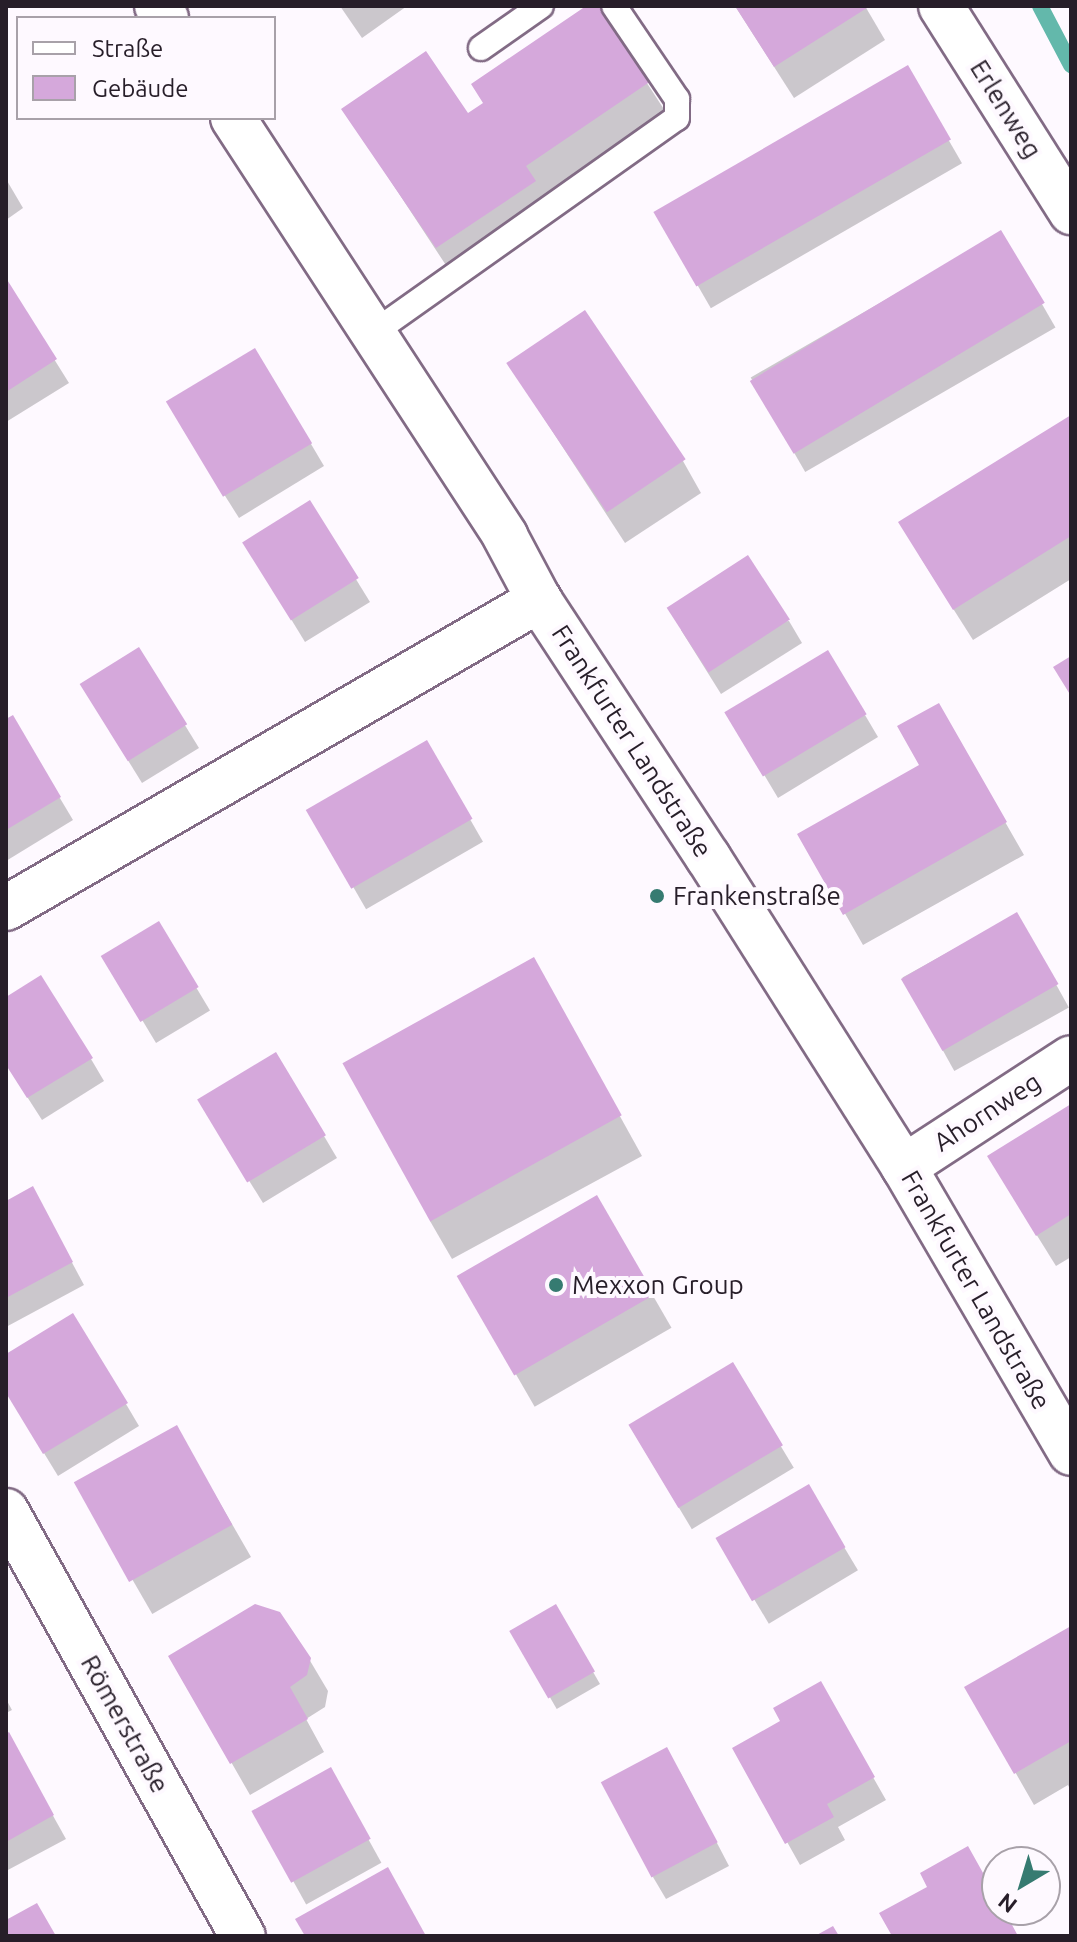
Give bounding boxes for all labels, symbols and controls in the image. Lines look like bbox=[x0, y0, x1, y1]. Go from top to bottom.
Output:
legend bbox=[16, 16, 276, 120]
text: Straße bbox=[92, 35, 163, 62]
street label: Erlenweg bbox=[964, 54, 1048, 164]
text: Gebäude bbox=[92, 75, 189, 102]
street label: Frankfurter Landstraße bbox=[545, 619, 719, 863]
place label: Frankenstraße bbox=[673, 880, 841, 912]
marker: Frankenstraße bbox=[648, 887, 666, 905]
street label: Ahornweg bbox=[928, 1066, 1046, 1158]
street label: Frankfurter Landstraße bbox=[895, 1165, 1057, 1415]
place label: Mexxon Group bbox=[572, 1269, 744, 1301]
marker: Mexxon Group bbox=[547, 1276, 565, 1294]
street label: Römerstraße bbox=[74, 1650, 176, 1798]
north arrow bbox=[981, 1846, 1061, 1926]
text: N bbox=[993, 1889, 1021, 1919]

